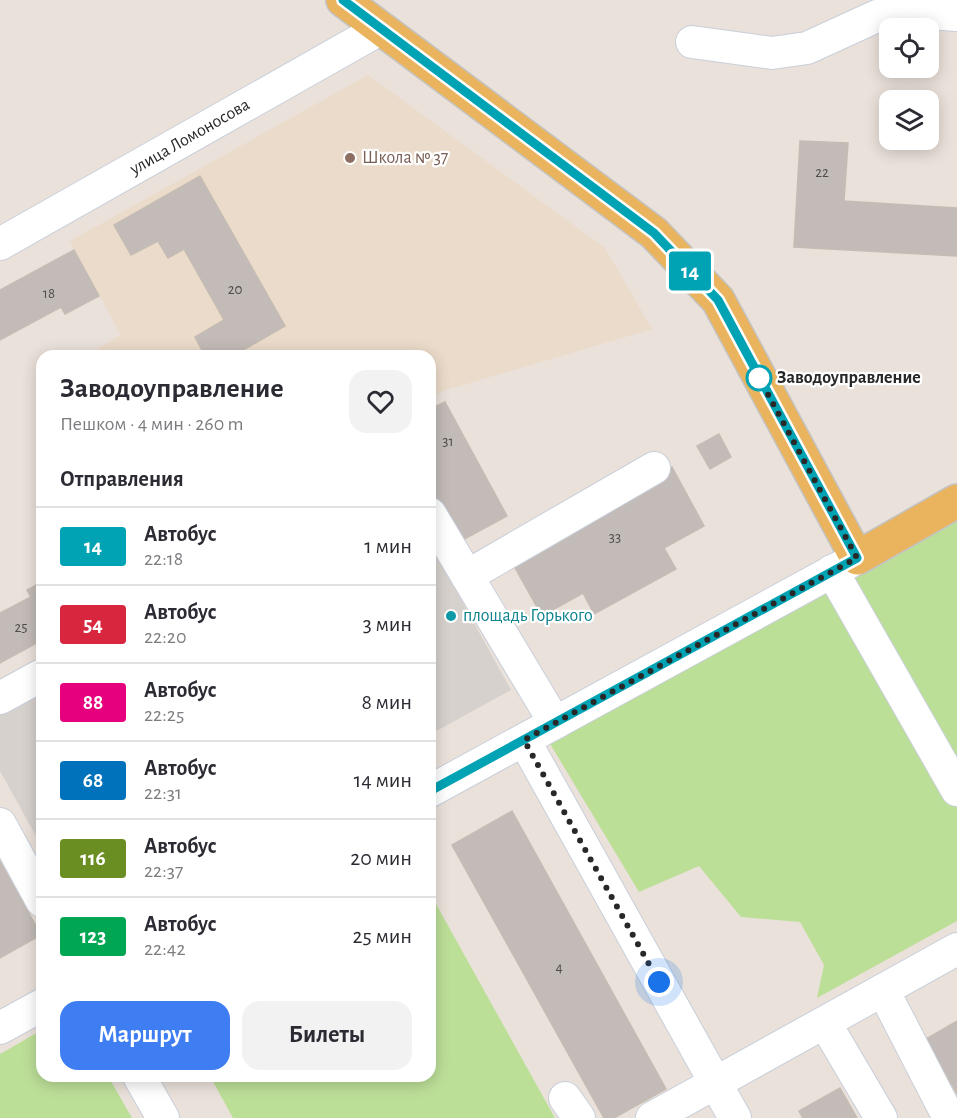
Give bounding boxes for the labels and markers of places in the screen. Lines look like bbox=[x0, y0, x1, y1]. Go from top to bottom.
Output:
place label: Школа № 37 bbox=[362, 149, 448, 167]
marker: Школа № 37 bbox=[343, 151, 357, 165]
marker: Заводоуправление bbox=[746, 365, 772, 391]
place label: Заводоуправление bbox=[777, 369, 921, 387]
place label: площадь Горького bbox=[463, 607, 593, 625]
marker: площадь Горького bbox=[444, 609, 458, 623]

